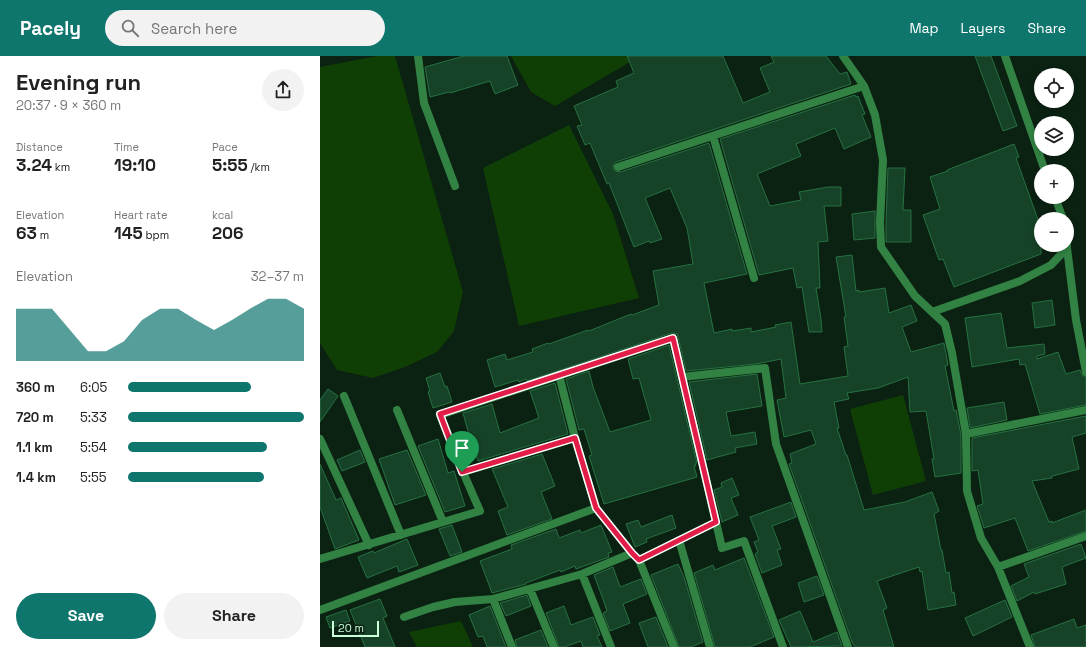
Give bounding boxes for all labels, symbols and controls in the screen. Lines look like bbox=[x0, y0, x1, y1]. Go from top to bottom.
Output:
search box bbox=[105, 10, 385, 46]
text: Pacely bbox=[20, 16, 81, 41]
icon: search bbox=[119, 17, 141, 39]
text: Search here bbox=[151, 19, 237, 38]
text: Map bbox=[909, 19, 939, 37]
text: Layers bbox=[961, 19, 1005, 37]
text: Share bbox=[1027, 19, 1066, 37]
text: Evening run bbox=[16, 68, 141, 96]
map controls bbox=[1034, 68, 1074, 252]
button: locate bbox=[1034, 68, 1074, 108]
button: share bbox=[262, 69, 304, 111]
text: 20:37 · 9 × 360 m bbox=[16, 97, 121, 114]
button: layers bbox=[1034, 116, 1074, 156]
text: Distance bbox=[16, 140, 63, 154]
text: Time bbox=[114, 140, 139, 154]
text: Pace bbox=[212, 140, 238, 154]
text: 3.24 bbox=[16, 154, 52, 176]
text: 19:10 bbox=[114, 154, 156, 176]
text: 5:55 bbox=[212, 154, 248, 176]
text: km bbox=[52, 160, 70, 174]
text: /km bbox=[248, 160, 270, 174]
button: + bbox=[1034, 164, 1074, 204]
text: Elevation bbox=[16, 208, 64, 222]
text: Heart rate bbox=[114, 208, 167, 222]
text: kcal bbox=[212, 208, 233, 222]
button: − bbox=[1034, 212, 1074, 252]
text: 63 bbox=[16, 222, 37, 244]
text: 145 bbox=[114, 222, 143, 244]
text: 206 bbox=[212, 222, 244, 244]
text: m bbox=[37, 228, 49, 242]
text: bpm bbox=[143, 228, 169, 242]
text: Elevation bbox=[16, 268, 73, 285]
text: 32–37 m bbox=[251, 268, 304, 285]
text: 360 m bbox=[16, 379, 55, 396]
text: 6:05 bbox=[80, 379, 107, 396]
text: 720 m bbox=[16, 409, 54, 426]
text: 5:33 bbox=[80, 409, 107, 426]
pin bbox=[445, 431, 479, 472]
icon: arrive bbox=[451, 437, 473, 459]
text: 1.1 km bbox=[16, 439, 53, 456]
text: 5:54 bbox=[80, 439, 107, 456]
text: 1.4 km bbox=[16, 469, 56, 486]
text: 5:55 bbox=[80, 469, 107, 486]
button: Save bbox=[16, 593, 156, 639]
button: Share bbox=[164, 593, 304, 639]
scale bar bbox=[332, 619, 379, 638]
text: 20 m bbox=[338, 621, 364, 635]

